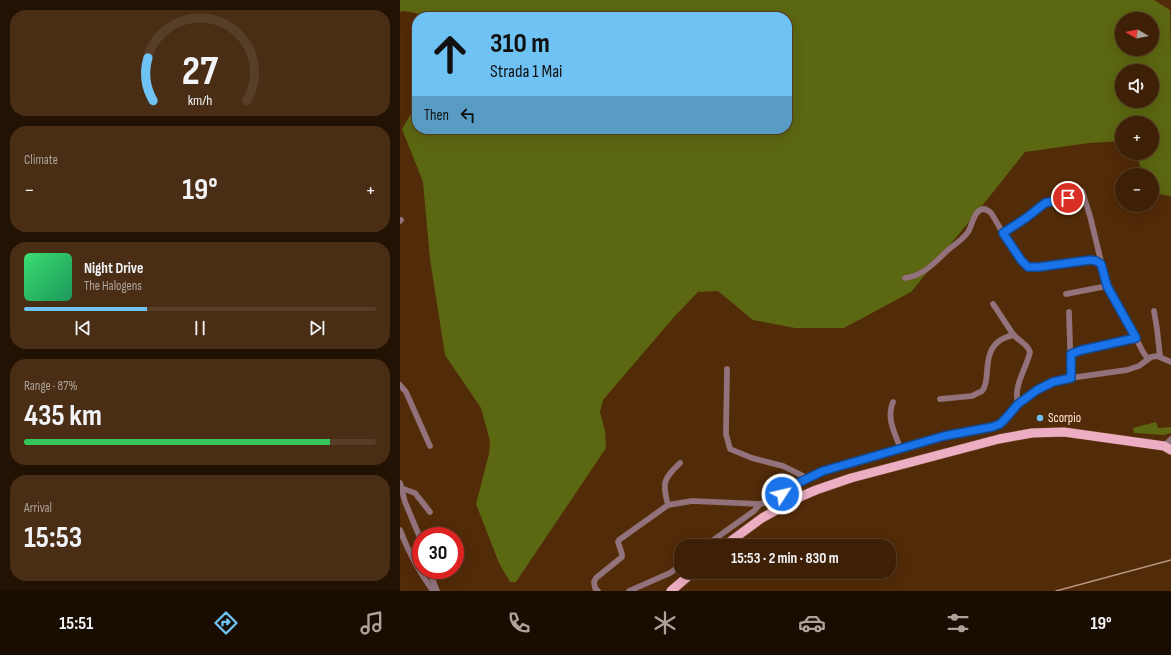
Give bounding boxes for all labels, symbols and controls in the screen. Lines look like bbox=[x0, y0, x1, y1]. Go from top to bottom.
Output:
north arrow bbox=[1115, 12, 1159, 56]
map controls bbox=[1115, 12, 1159, 212]
text: 310 m bbox=[490, 27, 550, 60]
icon: ahead bbox=[424, 28, 476, 80]
text: 27 bbox=[182, 47, 219, 96]
text: Strada 1 Mai bbox=[490, 61, 562, 82]
button: sound bbox=[1115, 64, 1159, 108]
text: km/h bbox=[188, 92, 212, 109]
icon: left bbox=[457, 104, 479, 126]
text: Then bbox=[424, 106, 449, 125]
button: + bbox=[1115, 116, 1159, 160]
text: Climate bbox=[24, 152, 58, 168]
button: − bbox=[1115, 168, 1159, 212]
text: 19° bbox=[182, 172, 218, 208]
text: − bbox=[24, 177, 35, 204]
text: + bbox=[365, 177, 376, 204]
pin bbox=[1051, 181, 1085, 215]
icon: arrive bbox=[1057, 187, 1079, 209]
text: Night Drive bbox=[84, 259, 143, 278]
text: The Halogens bbox=[84, 278, 142, 294]
icon: previous bbox=[72, 317, 94, 339]
icon: pause bbox=[189, 317, 211, 339]
icon: next bbox=[306, 317, 328, 339]
text: Range · 87% bbox=[24, 378, 78, 394]
text: 435 km bbox=[24, 398, 102, 434]
place label: Scorpio bbox=[1048, 410, 1081, 426]
marker: Scorpio bbox=[1035, 413, 1045, 423]
position arrow bbox=[761, 473, 803, 515]
text: Arrival bbox=[24, 500, 52, 516]
text: 15:53 bbox=[24, 520, 82, 556]
speed limit sign: 30 bbox=[412, 527, 464, 579]
text: 15:53 · 2 min · 830 m bbox=[731, 549, 839, 568]
icon: directions bbox=[212, 609, 240, 637]
icon: music bbox=[358, 609, 386, 637]
icon: phone bbox=[505, 609, 533, 637]
icon: climate bbox=[651, 609, 679, 637]
icon: car bbox=[798, 609, 826, 637]
icon: filters bbox=[944, 609, 972, 637]
text: 15:51 bbox=[59, 613, 93, 634]
text: 19° bbox=[1090, 613, 1112, 634]

